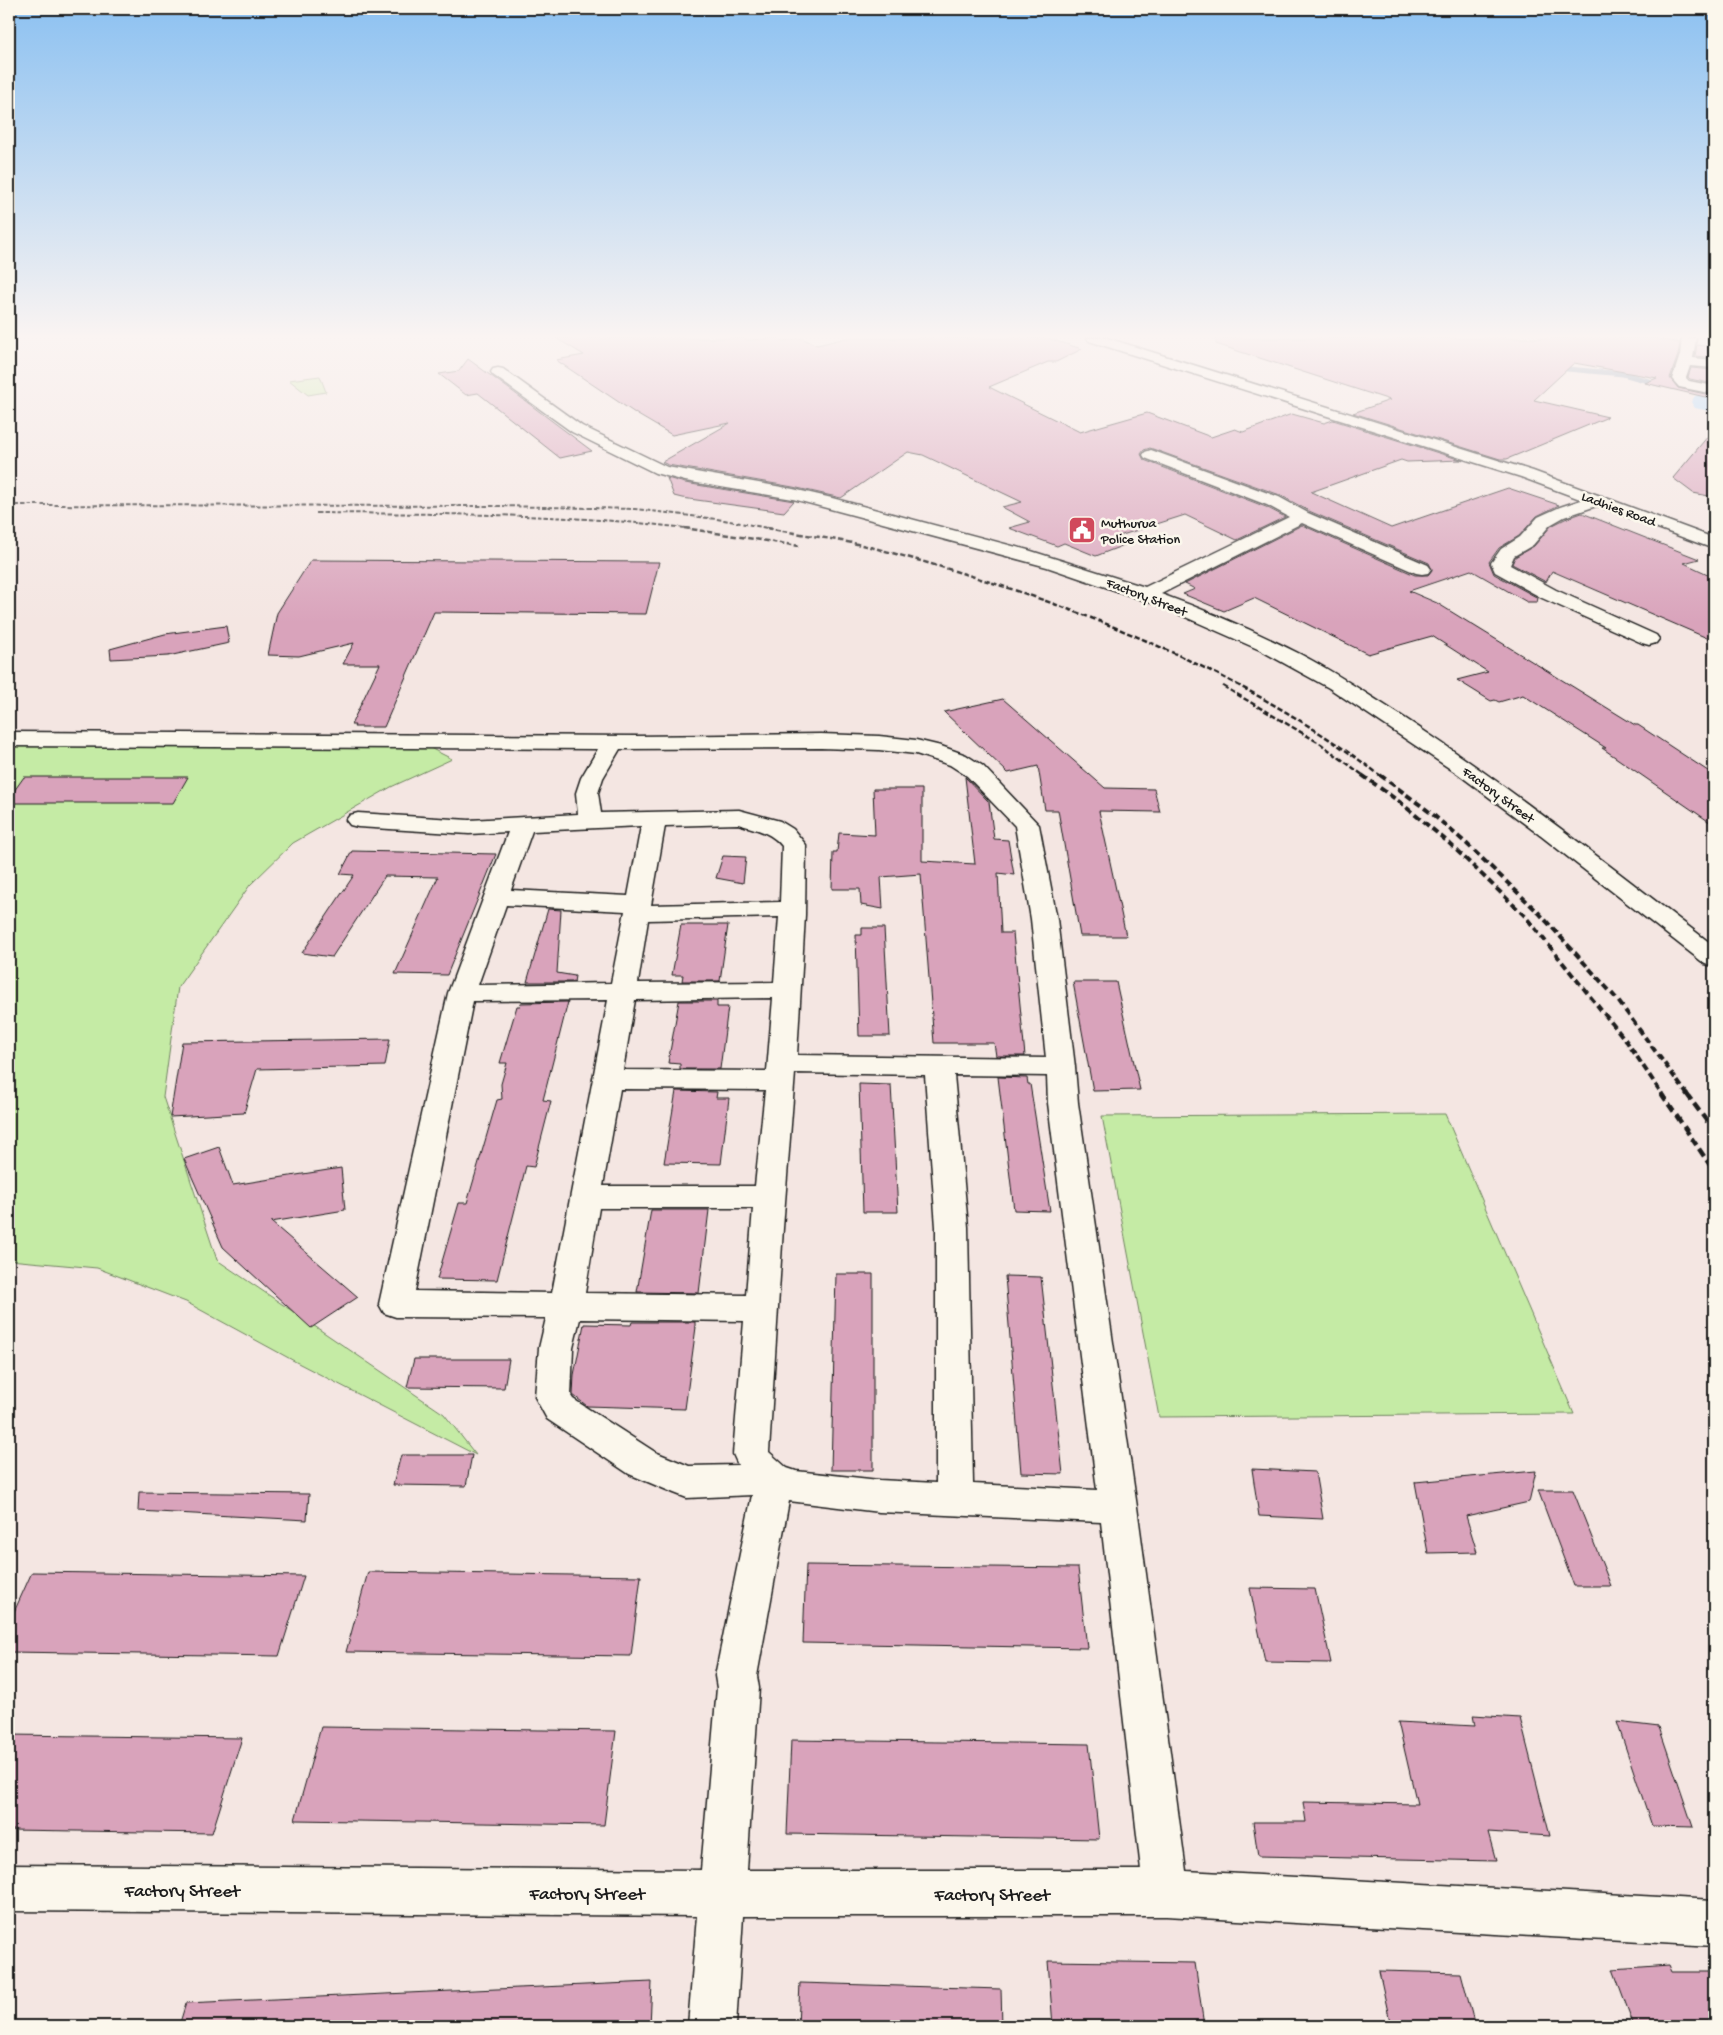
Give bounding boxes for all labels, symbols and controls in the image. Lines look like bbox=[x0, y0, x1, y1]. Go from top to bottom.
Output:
street label: Ladhies Road bbox=[1579, 489, 1659, 532]
public building icon: Muthurua Police Station bbox=[1067, 515, 1097, 545]
place label: Muthurua Police Station bbox=[1100, 516, 1180, 549]
street label: Factory Street bbox=[1102, 575, 1190, 622]
street label: Factory Street bbox=[1457, 764, 1538, 829]
street label: Factory Street bbox=[123, 1881, 242, 1904]
street label: Factory Street bbox=[528, 1884, 647, 1907]
street label: Factory Street bbox=[933, 1885, 1052, 1908]

